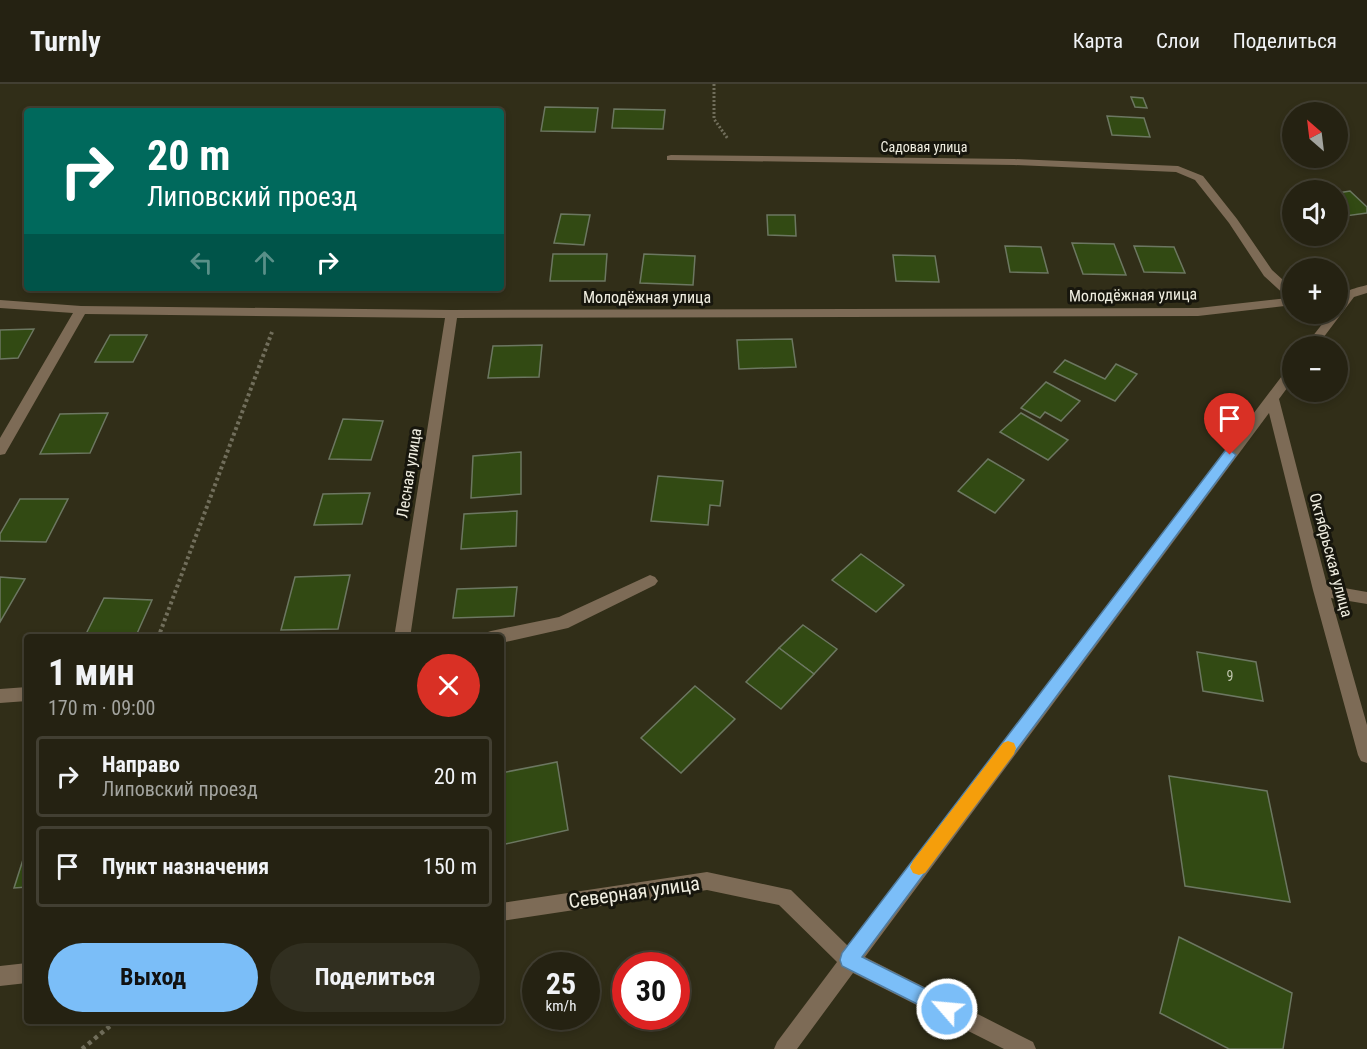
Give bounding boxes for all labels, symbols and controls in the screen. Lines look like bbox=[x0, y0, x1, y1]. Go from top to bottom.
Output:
text: Turnly bbox=[30, 25, 101, 58]
text: Карта bbox=[1073, 29, 1123, 53]
text: Слои bbox=[1156, 29, 1200, 53]
text: Поделиться bbox=[1233, 29, 1337, 53]
north arrow bbox=[1282, 102, 1348, 168]
map controls bbox=[1282, 102, 1348, 402]
text: 20 m bbox=[147, 131, 230, 180]
icon: right bbox=[48, 132, 126, 210]
street label: Садовая улица bbox=[881, 139, 967, 155]
button: sound bbox=[1282, 180, 1348, 246]
text: Липовский проезд bbox=[147, 181, 357, 213]
icon: left bbox=[185, 246, 218, 279]
icon: ahead bbox=[248, 246, 281, 279]
icon: right bbox=[311, 246, 344, 279]
button: + bbox=[1282, 258, 1348, 324]
street label: Молодёжная улица bbox=[1069, 284, 1197, 306]
street label: Молодёжная улица bbox=[583, 288, 711, 307]
button: − bbox=[1282, 336, 1348, 402]
pin bbox=[1204, 393, 1255, 455]
icon: arrive bbox=[1213, 402, 1246, 435]
street label: Лесная улица bbox=[393, 427, 425, 519]
street label: Октябрьская улица bbox=[1305, 491, 1357, 619]
text: 1 мин bbox=[48, 652, 134, 694]
button: close bbox=[417, 654, 480, 717]
house number: 9 bbox=[1227, 668, 1233, 684]
text: 170 m · 09:00 bbox=[48, 696, 155, 720]
text: Направо bbox=[102, 752, 180, 777]
icon: right bbox=[51, 760, 84, 793]
text: 20 m bbox=[434, 764, 477, 789]
text: Липовский проезд bbox=[102, 777, 258, 801]
icon: arrive bbox=[51, 850, 84, 883]
text: Пункт назначения bbox=[102, 854, 269, 879]
text: 150 m bbox=[423, 854, 477, 879]
street label: Северная улица bbox=[567, 871, 701, 913]
button: Выход bbox=[48, 943, 258, 1012]
button: Поделиться bbox=[270, 943, 480, 1012]
speed limit sign: 30 bbox=[612, 952, 690, 1030]
text: 25 bbox=[546, 966, 576, 1001]
position arrow bbox=[915, 977, 979, 1041]
text: km/h bbox=[546, 997, 576, 1015]

